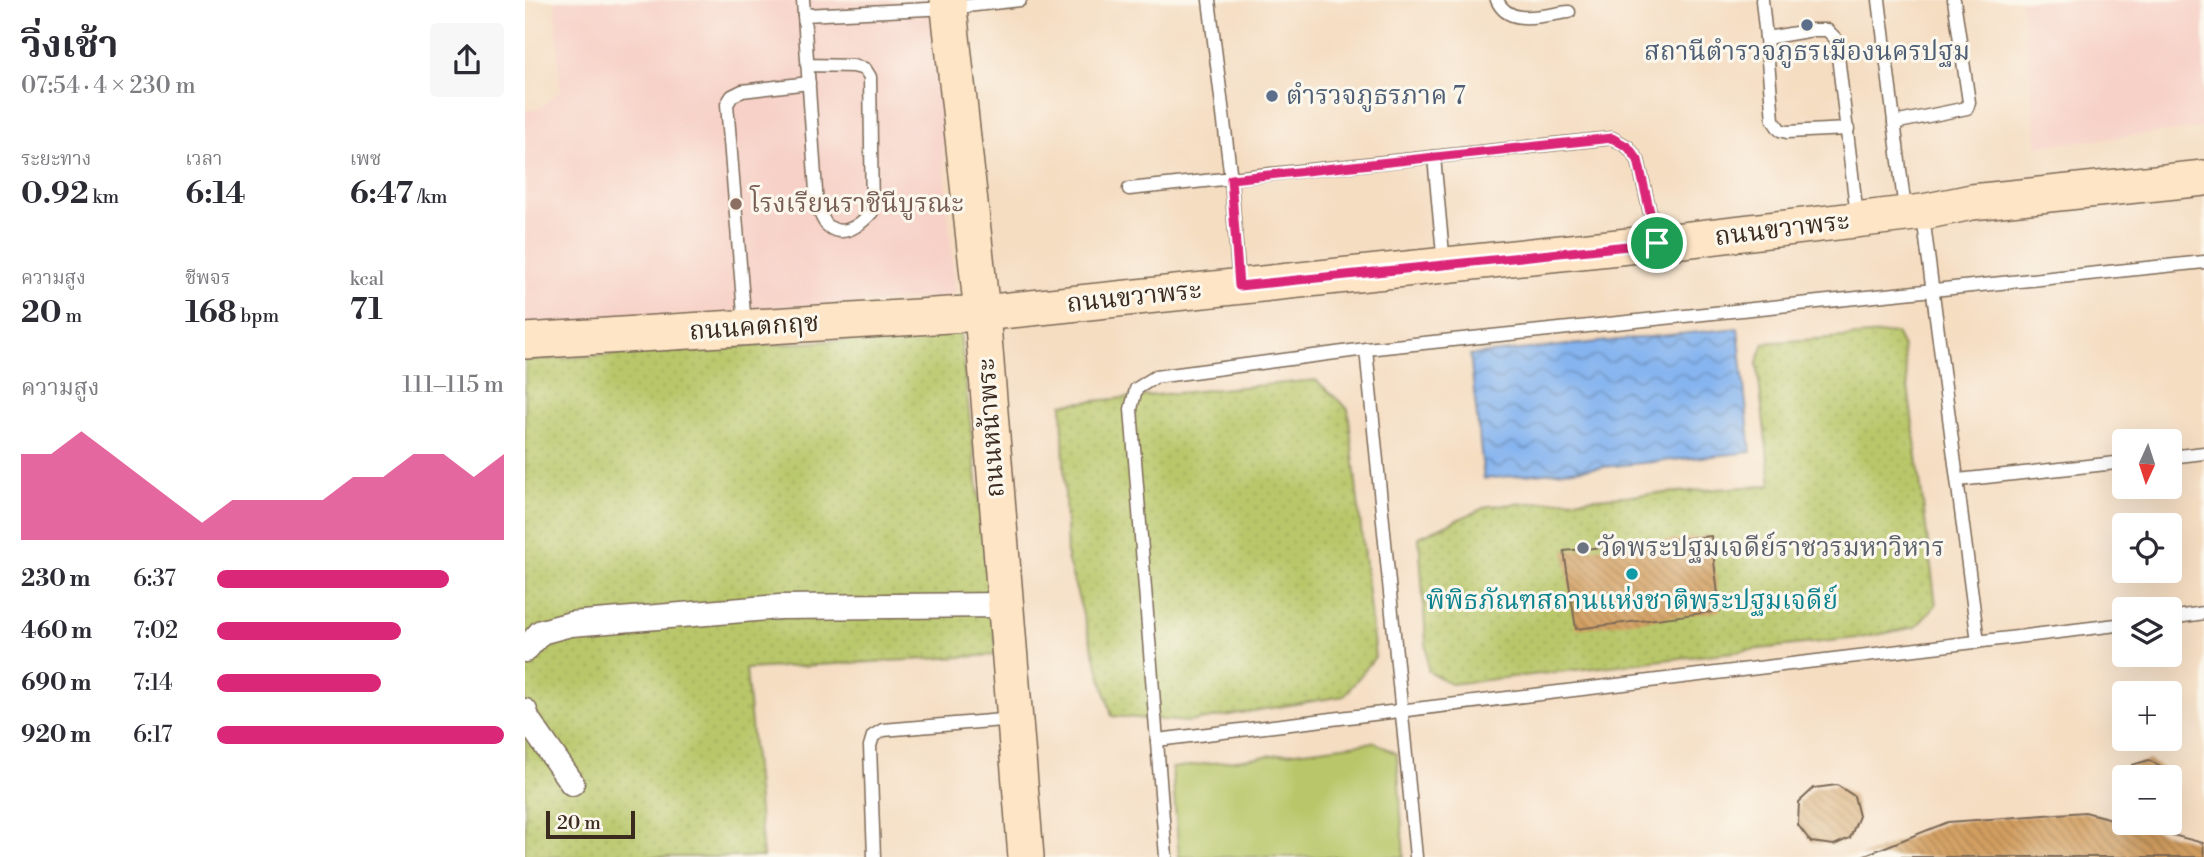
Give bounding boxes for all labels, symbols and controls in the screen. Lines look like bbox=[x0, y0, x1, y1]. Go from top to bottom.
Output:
marker: สถานีตำรวจภูธรเมืองนครปฐม bbox=[1799, 17, 1815, 33]
text: วิ่งเช้า bbox=[21, 22, 118, 69]
button: share bbox=[430, 23, 504, 97]
place label: สถานีตำรวจภูธรเมืองนครปฐม bbox=[1644, 36, 1970, 69]
text: 07:54 · 4 × 230 m bbox=[21, 72, 196, 100]
place label: ตำรวจภูธรภาค 7 bbox=[1286, 80, 1466, 113]
marker: ตำรวจภูธรภาค 7 bbox=[1264, 88, 1280, 104]
text: ระยะทาง bbox=[21, 147, 91, 171]
text: เวลา bbox=[185, 147, 222, 171]
text: เพซ bbox=[350, 147, 381, 171]
text: 0.92 bbox=[21, 175, 89, 213]
text: 6:14 bbox=[185, 175, 246, 213]
text: 6:47 bbox=[350, 175, 413, 213]
text: km bbox=[89, 185, 119, 209]
text: /km bbox=[413, 185, 447, 209]
place label: โรงเรียนราชินีบูรณะ bbox=[749, 185, 964, 221]
marker: โรงเรียนราชินีบูรณะ bbox=[728, 196, 744, 212]
street label: ถนนขวาพระ bbox=[1713, 205, 1851, 253]
pin bbox=[1627, 213, 1687, 273]
icon: arrive bbox=[1638, 224, 1676, 262]
text: ความสูง bbox=[21, 266, 86, 290]
text: ชีพจร bbox=[185, 266, 230, 290]
text: kcal bbox=[350, 267, 384, 291]
street label: ถนนขวาพระ bbox=[1065, 274, 1203, 320]
text: 71 bbox=[350, 291, 383, 329]
text: 20 bbox=[21, 294, 62, 332]
text: 168 bbox=[185, 294, 237, 332]
text: m bbox=[62, 304, 82, 328]
text: bpm bbox=[237, 304, 279, 328]
street label: ถนนคตกฤช bbox=[688, 307, 820, 347]
street label: ถนนหน้าพระ bbox=[970, 357, 1012, 499]
text: 111–115 m bbox=[402, 371, 504, 399]
text: ความสูง bbox=[21, 374, 99, 402]
north arrow bbox=[2112, 429, 2182, 499]
map controls bbox=[2112, 429, 2182, 835]
button: locate bbox=[2112, 513, 2182, 583]
place label: วัดพระปฐมเจดีย์ราชวรมหาวิหาร bbox=[1597, 531, 1944, 564]
marker: วัดพระปฐมเจดีย์ราชวรมหาวิหาร bbox=[1575, 540, 1591, 556]
text: 230 m bbox=[21, 565, 91, 593]
text: 6:37 bbox=[133, 565, 176, 593]
marker: พิพิธภัณฑสถานแห่งชาติพระปฐมเจดีย์ bbox=[1624, 566, 1640, 582]
place label: พิพิธภัณฑสถานแห่งชาติพระปฐมเจดีย์ bbox=[1426, 584, 1838, 617]
button: layers bbox=[2112, 597, 2182, 667]
text: 460 m bbox=[21, 617, 92, 645]
text: 7:02 bbox=[133, 617, 178, 645]
text: 690 m bbox=[21, 669, 91, 697]
text: 7:14 bbox=[133, 669, 173, 697]
button: + bbox=[2112, 681, 2182, 751]
text: 920 m bbox=[21, 721, 91, 749]
text: 6:17 bbox=[133, 721, 172, 749]
button: − bbox=[2112, 765, 2182, 835]
scale bar bbox=[546, 808, 635, 840]
text: 20 m bbox=[557, 811, 601, 835]

